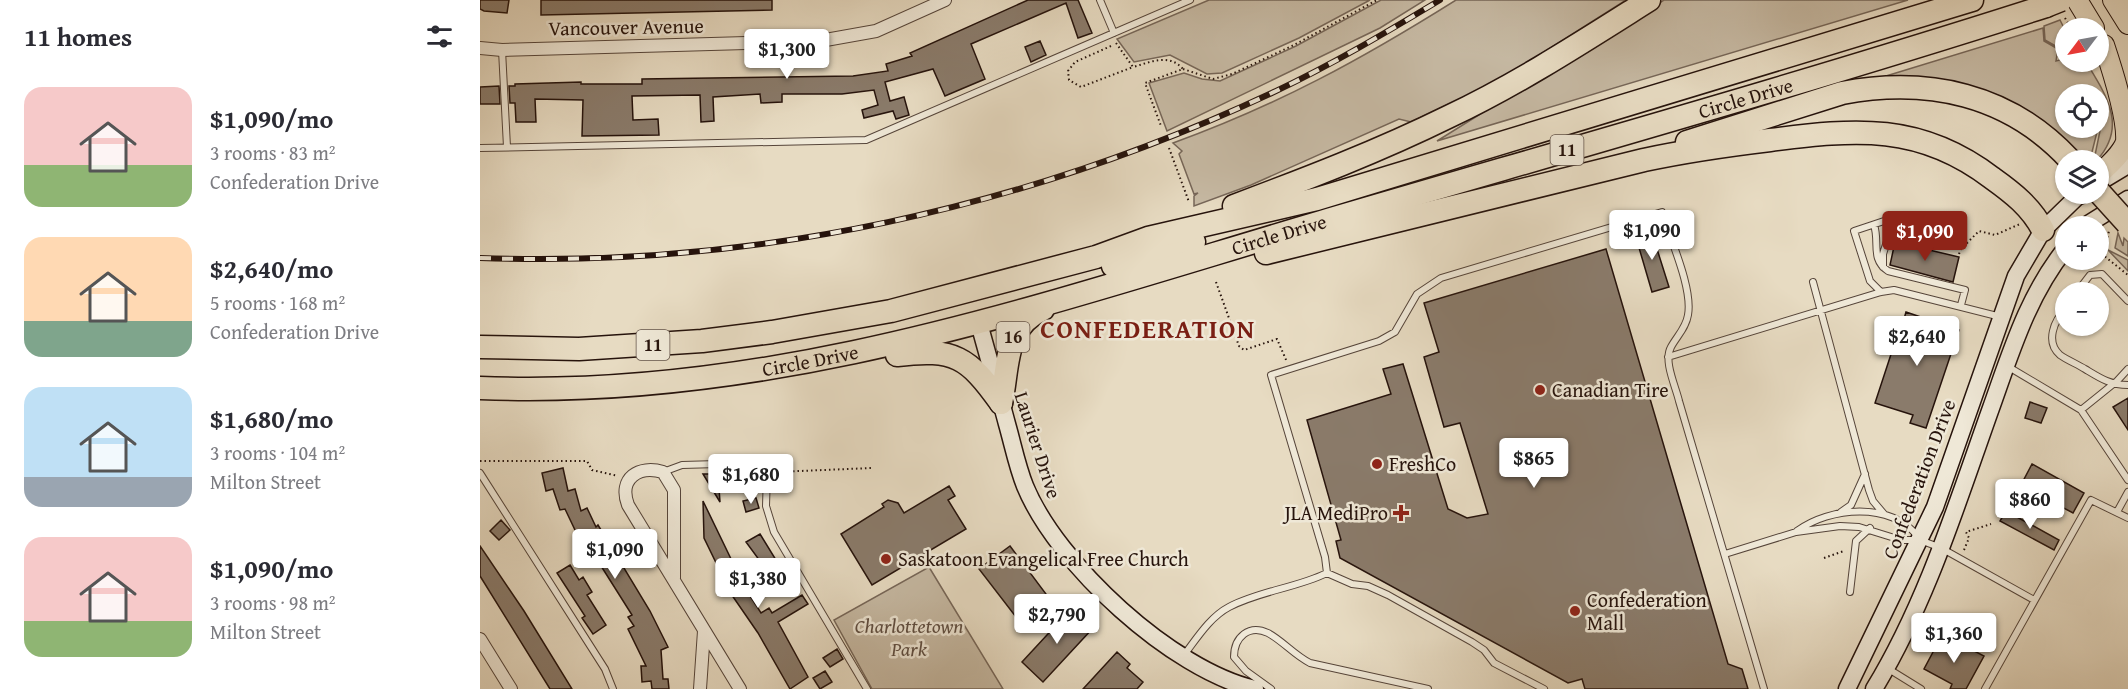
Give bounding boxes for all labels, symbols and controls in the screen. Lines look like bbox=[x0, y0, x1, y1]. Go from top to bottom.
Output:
street label: Vancouver Avenue bbox=[548, 11, 704, 42]
text: 11 homes bbox=[24, 17, 132, 56]
north arrow bbox=[2055, 18, 2109, 72]
map controls bbox=[2055, 18, 2109, 336]
icon: filters bbox=[423, 20, 456, 53]
pin: $1,300 bbox=[738, 29, 836, 80]
text: $1,300 bbox=[758, 34, 816, 63]
street label: Circle Drive bbox=[1695, 70, 1796, 125]
button: locate bbox=[2055, 84, 2109, 138]
text: $1,090/mo bbox=[210, 99, 333, 138]
icon: home bbox=[72, 111, 144, 183]
road number: 11 bbox=[1550, 135, 1584, 165]
text: 3 rooms · 83 m² bbox=[210, 138, 336, 167]
button: layers bbox=[2055, 150, 2109, 204]
text: Confederation Drive bbox=[210, 167, 379, 196]
street label: Circle Drive bbox=[1228, 206, 1330, 262]
pin: $1,090 bbox=[1603, 210, 1701, 261]
pin: $1,090 bbox=[1876, 211, 1974, 262]
text: $1,090 bbox=[1623, 215, 1681, 244]
text: $1,090 bbox=[1896, 216, 1954, 245]
button: + bbox=[2055, 216, 2109, 270]
text: $2,640/mo bbox=[210, 249, 333, 288]
icon: home bbox=[72, 261, 144, 333]
button: − bbox=[2055, 282, 2109, 336]
text: 5 rooms · 168 m² bbox=[210, 288, 345, 317]
district label: CONFEDERATION bbox=[1040, 309, 1256, 348]
pin: $2,640 bbox=[1868, 316, 1966, 367]
text: Confederation Drive bbox=[210, 317, 379, 346]
text: $2,640 bbox=[1888, 321, 1946, 350]
road number: 16 bbox=[996, 322, 1030, 352]
road number: 11 bbox=[636, 330, 670, 360]
street label: Circle Drive bbox=[760, 337, 861, 383]
place label: Canadian Tire bbox=[1552, 375, 1669, 404]
marker: Canadian Tire bbox=[1533, 383, 1547, 397]
street label: Laurier Drive bbox=[1008, 388, 1069, 502]
street label: Confederation Drive bbox=[1875, 395, 1962, 563]
text: $1,680/mo bbox=[210, 399, 333, 438]
icon: home bbox=[72, 411, 144, 483]
text: 3 rooms · 104 m² bbox=[210, 438, 345, 467]
pin: $865 bbox=[1498, 438, 1570, 489]
text: $865 bbox=[1513, 443, 1555, 472]
place label: FreshCo bbox=[1389, 449, 1456, 478]
pin: $1,680 bbox=[702, 454, 800, 505]
marker: FreshCo bbox=[1370, 457, 1384, 471]
text: $1,680 bbox=[722, 459, 780, 488]
text: Milton Street bbox=[210, 467, 321, 496]
pin: $860 bbox=[1994, 479, 2066, 530]
text: $860 bbox=[2009, 484, 2051, 513]
place label: JLA MediPro bbox=[1281, 498, 1388, 527]
marker: JLA MediPro bbox=[1392, 504, 1410, 522]
pin: $1,090 bbox=[566, 529, 664, 580]
text: $1,090 bbox=[586, 534, 644, 563]
place label: Saskatoon Evangelical Free Church bbox=[898, 544, 1189, 573]
text: $1,090/mo bbox=[210, 549, 333, 588]
marker: Saskatoon Evangelical Free Church bbox=[879, 552, 893, 566]
pin: $1,380 bbox=[709, 558, 807, 609]
icon: home bbox=[72, 561, 144, 633]
text: $1,380 bbox=[729, 563, 787, 592]
place label: Confederation Mall bbox=[1587, 585, 1707, 637]
text: 3 rooms · 98 m² bbox=[210, 588, 336, 617]
pin: $2,790 bbox=[1008, 594, 1106, 645]
text: $2,790 bbox=[1028, 599, 1086, 628]
marker: Confederation Mall bbox=[1568, 604, 1582, 618]
park label: Charlottetown Park bbox=[855, 611, 963, 663]
pin: $1,360 bbox=[1905, 613, 2003, 664]
text: Milton Street bbox=[210, 617, 321, 646]
text: $1,360 bbox=[1925, 618, 1983, 647]

